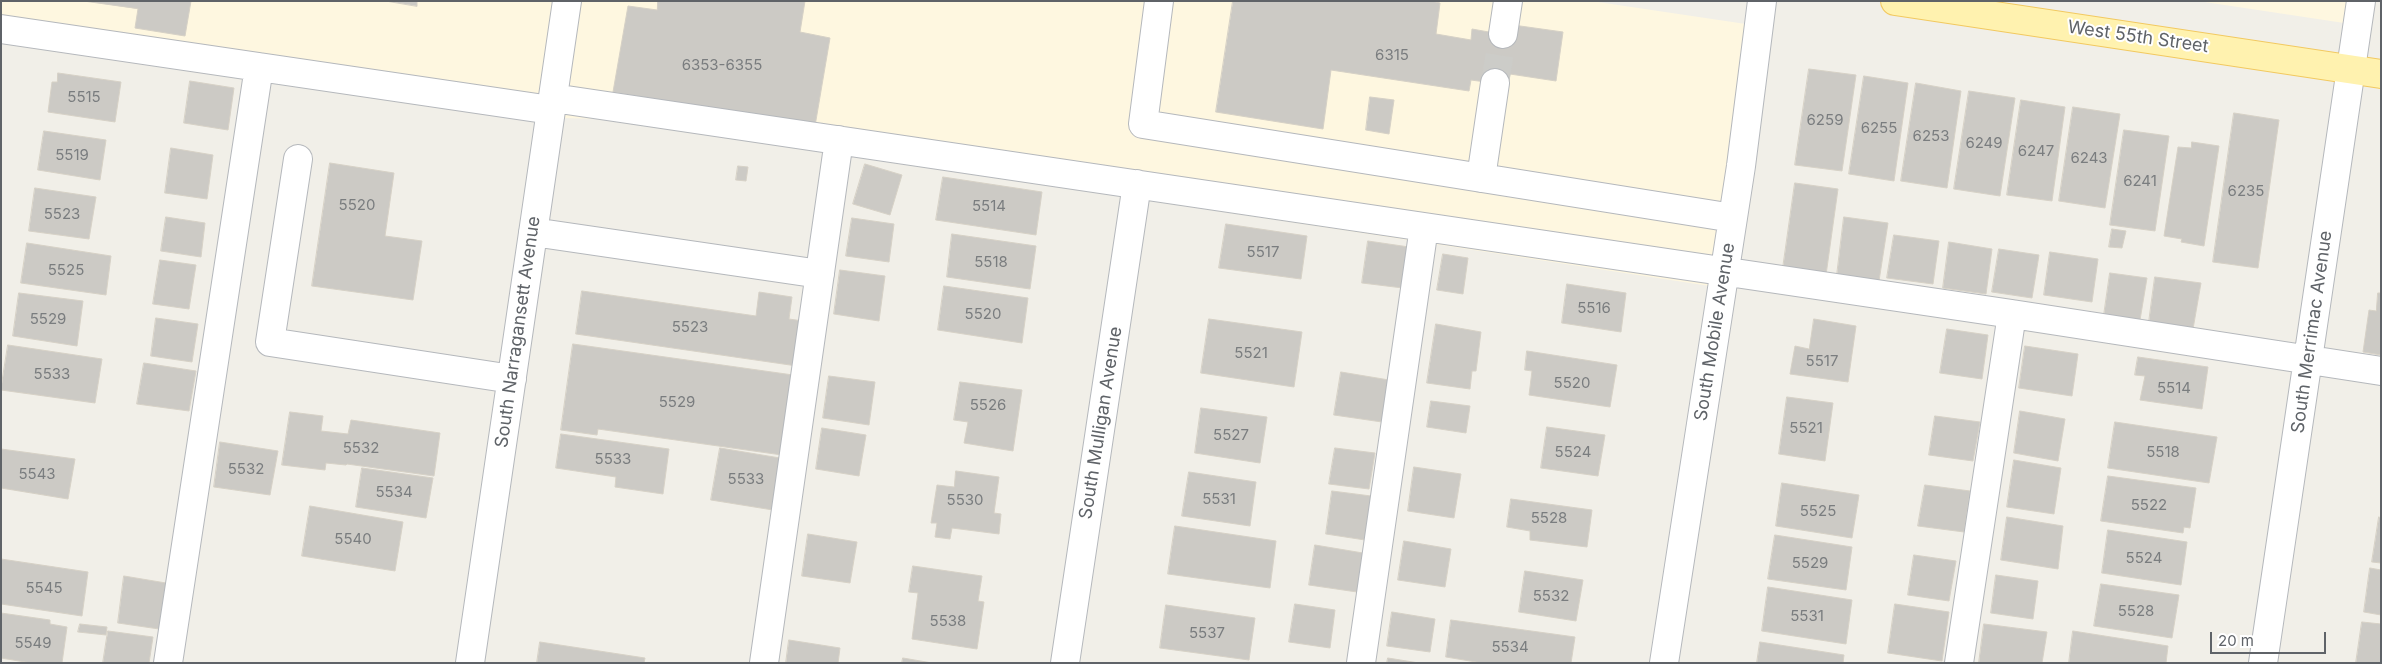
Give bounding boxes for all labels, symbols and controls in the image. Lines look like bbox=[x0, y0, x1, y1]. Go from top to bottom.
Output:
street label: West 55th Street bbox=[2066, 16, 2210, 58]
house number: 6315 bbox=[1375, 46, 1409, 64]
house number: 6353-6355 bbox=[682, 56, 762, 74]
house number: 5515 bbox=[67, 88, 101, 106]
house number: 6259 bbox=[1807, 111, 1843, 129]
house number: 6255 bbox=[1861, 119, 1897, 137]
house number: 6253 bbox=[1913, 127, 1949, 145]
house number: 6249 bbox=[1965, 134, 2003, 152]
house number: 6247 bbox=[2018, 142, 2054, 160]
house number: 5519 bbox=[55, 146, 89, 164]
house number: 6243 bbox=[2070, 149, 2108, 167]
house number: 6241 bbox=[2123, 172, 2157, 190]
house number: 6235 bbox=[2228, 182, 2264, 200]
house number: 5520 bbox=[339, 196, 375, 214]
house number: 5514 bbox=[972, 197, 1006, 215]
house number: 5523 bbox=[44, 205, 80, 223]
street label: South Narragansett Avenue bbox=[491, 215, 545, 449]
street label: South Merrimac Avenue bbox=[2287, 229, 2337, 435]
street label: South Mobile Avenue bbox=[1690, 241, 1740, 423]
house number: 5517 bbox=[1247, 243, 1279, 261]
house number: 5518 bbox=[974, 253, 1008, 271]
house number: 5525 bbox=[48, 261, 84, 279]
house number: 5516 bbox=[1577, 299, 1611, 317]
house number: 5520 bbox=[965, 305, 1001, 323]
house number: 5529 bbox=[30, 310, 66, 328]
house number: 5523 bbox=[672, 318, 708, 336]
street label: South Mulligan Avenue bbox=[1075, 325, 1127, 521]
house number: 5521 bbox=[1234, 344, 1268, 362]
house number: 5517 bbox=[1806, 352, 1838, 370]
house number: 5533 bbox=[34, 365, 70, 383]
house number: 5520 bbox=[1554, 374, 1590, 392]
house number: 5514 bbox=[2157, 379, 2191, 397]
house number: 5529 bbox=[659, 393, 695, 411]
house number: 5526 bbox=[970, 396, 1006, 414]
house number: 5521 bbox=[1789, 419, 1823, 437]
house number: 5527 bbox=[1213, 426, 1249, 444]
house number: 5532 bbox=[343, 439, 379, 457]
house number: 5524 bbox=[1555, 443, 1591, 461]
house number: 5518 bbox=[2146, 443, 2180, 461]
house number: 5533 bbox=[595, 450, 631, 468]
house number: 5532 bbox=[228, 460, 264, 478]
house number: 5543 bbox=[18, 465, 56, 483]
house number: 5533 bbox=[728, 470, 764, 488]
house number: 5534 bbox=[375, 483, 413, 501]
house number: 5531 bbox=[1202, 490, 1236, 508]
house number: 5530 bbox=[947, 491, 983, 509]
house number: 5522 bbox=[2131, 496, 2167, 514]
house number: 5525 bbox=[1800, 502, 1836, 520]
house number: 5528 bbox=[1531, 509, 1567, 527]
house number: 5540 bbox=[334, 530, 372, 548]
house number: 5524 bbox=[2126, 549, 2162, 567]
house number: 5529 bbox=[1792, 554, 1828, 572]
house number: 5545 bbox=[25, 579, 63, 597]
house number: 5532 bbox=[1533, 587, 1569, 605]
house number: 5528 bbox=[2118, 602, 2154, 620]
house number: 5531 bbox=[1790, 607, 1824, 625]
house number: 5538 bbox=[930, 612, 966, 630]
scale bar bbox=[2212, 622, 2328, 654]
house number: 5537 bbox=[1189, 624, 1225, 642]
text: 20 m bbox=[2218, 631, 2254, 650]
house number: 5549 bbox=[14, 634, 52, 652]
house number: 5534 bbox=[1491, 638, 1529, 656]

